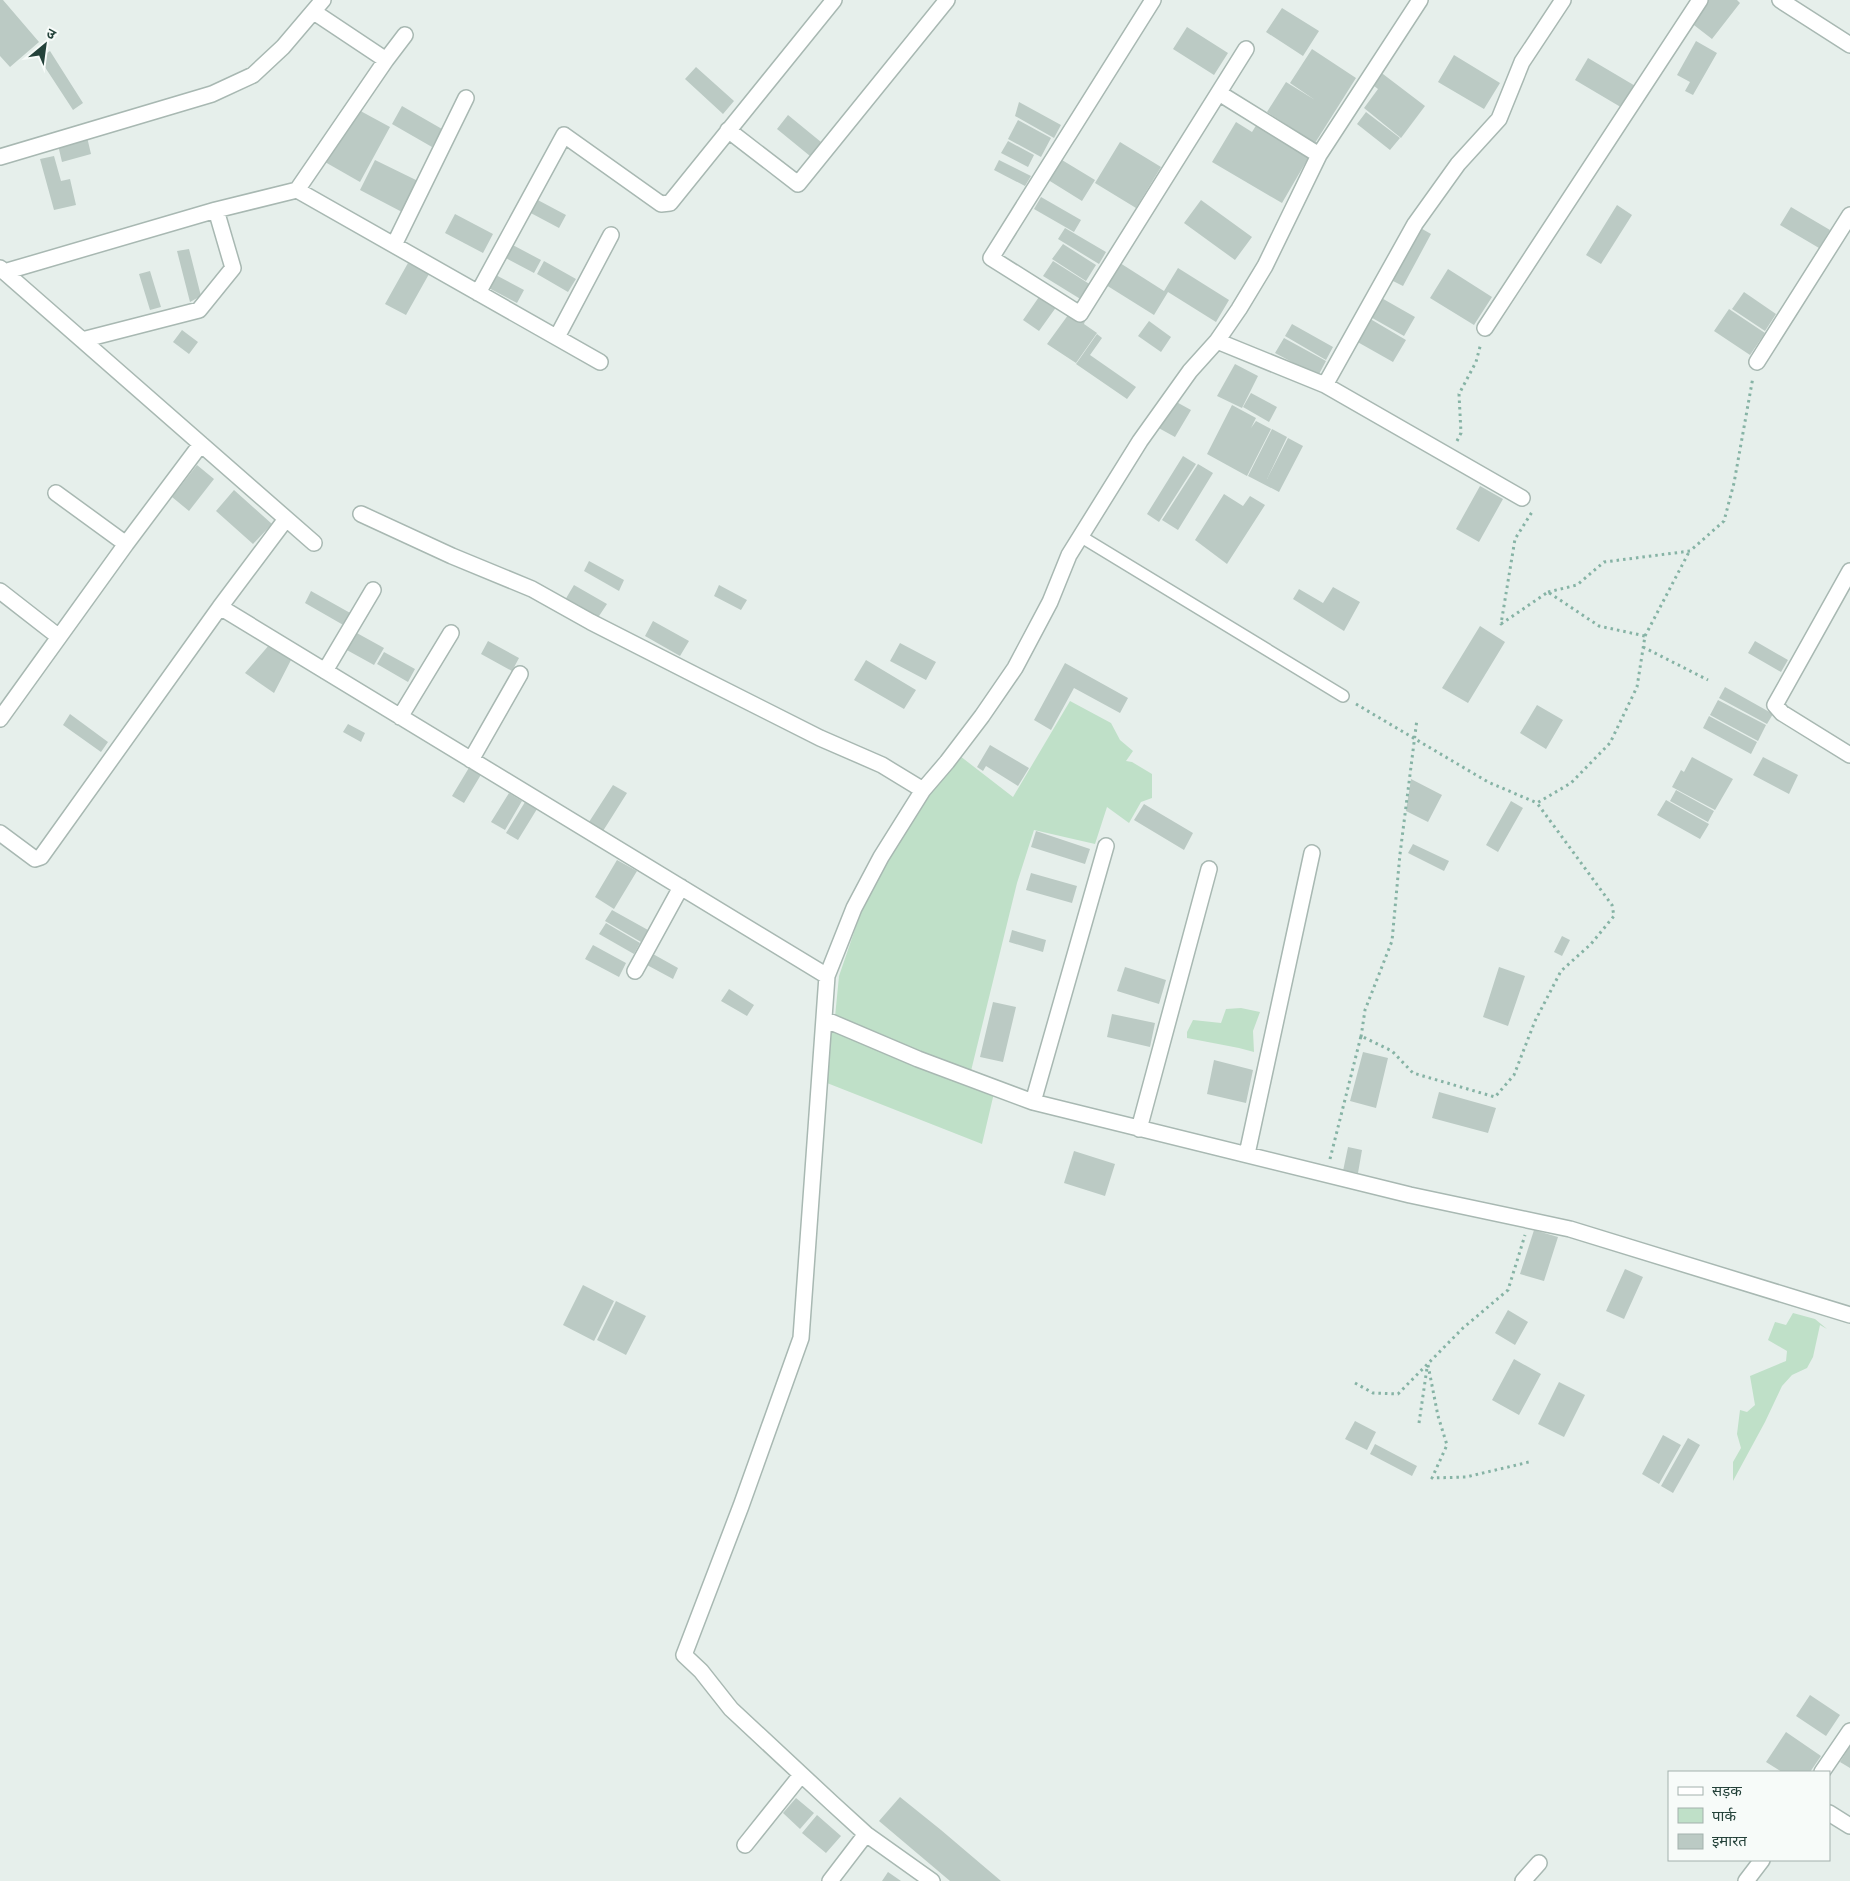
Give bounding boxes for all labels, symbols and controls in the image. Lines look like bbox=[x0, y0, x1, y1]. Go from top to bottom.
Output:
north arrow bbox=[20, 20, 70, 70]
text: उ bbox=[43, 24, 60, 45]
legend bbox=[1668, 1771, 1830, 1861]
text: सड़क bbox=[1712, 1781, 1742, 1801]
text: पार्क bbox=[1712, 1806, 1736, 1826]
text: इमारत bbox=[1712, 1831, 1747, 1851]

